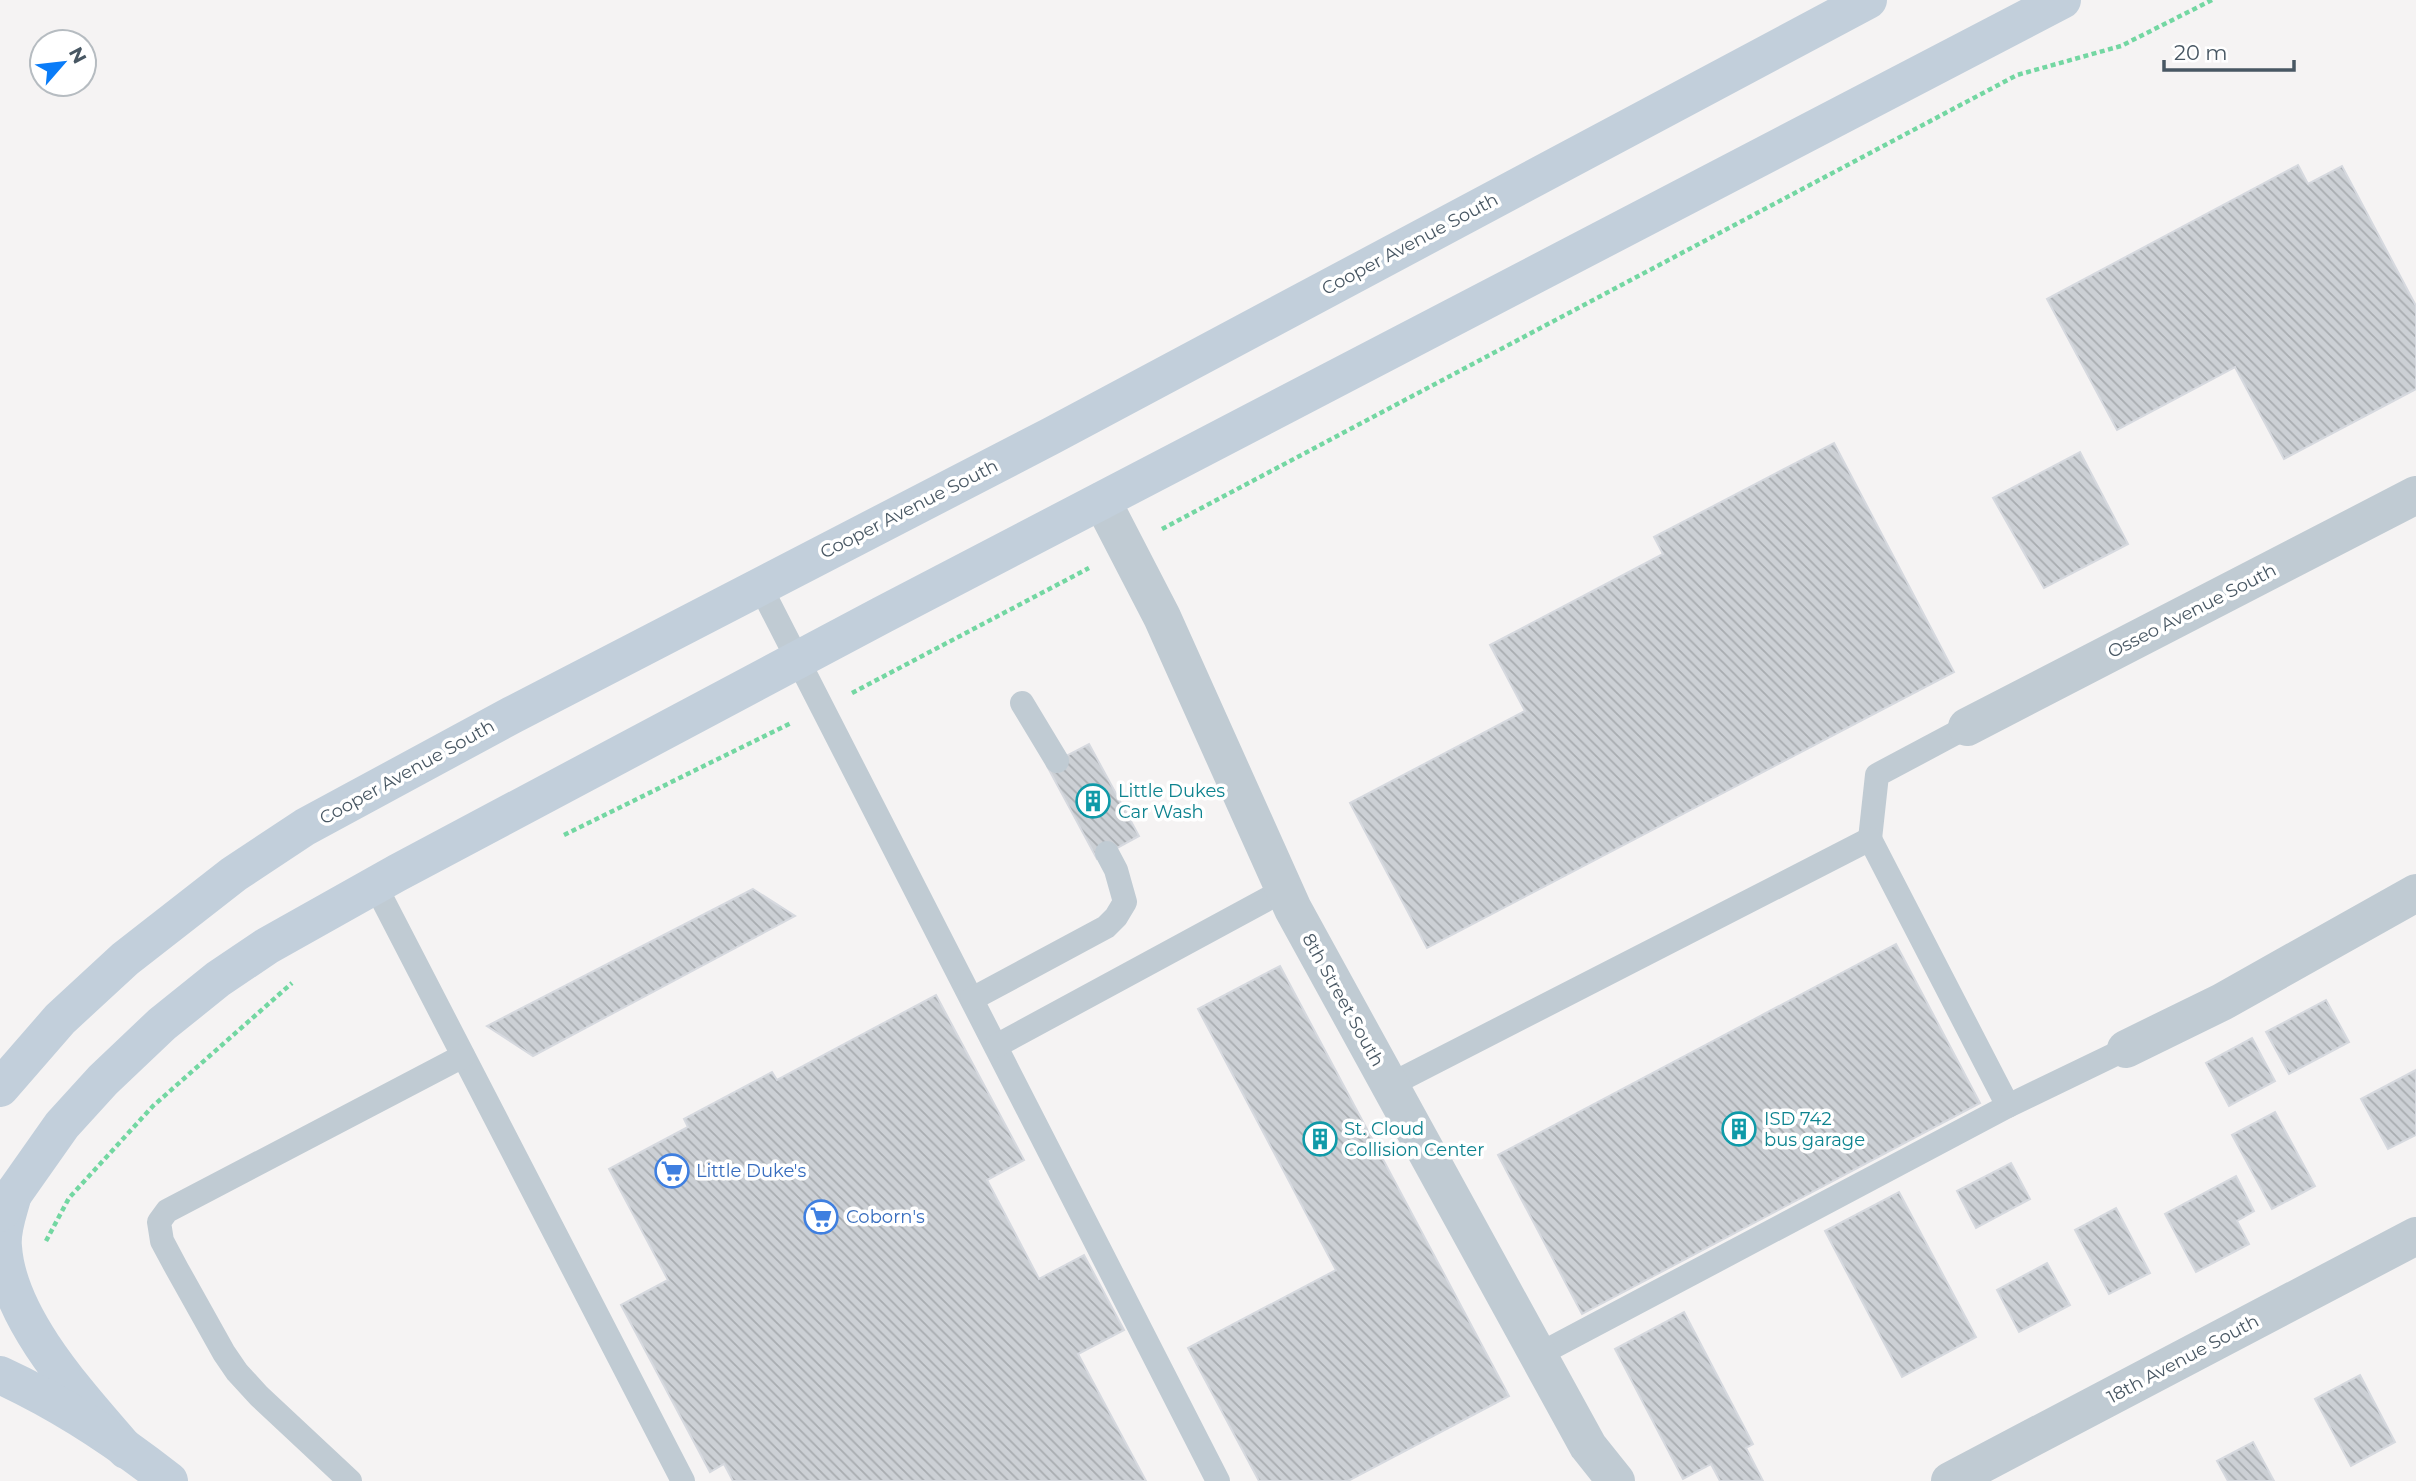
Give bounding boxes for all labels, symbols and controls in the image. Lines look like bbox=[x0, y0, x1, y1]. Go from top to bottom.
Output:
north arrow bbox=[28, 28, 98, 98]
scale bar bbox=[2164, 28, 2294, 72]
text: 20 m bbox=[2174, 40, 2228, 65]
text: N bbox=[64, 43, 91, 67]
street label: Cooper Avenue South bbox=[1318, 188, 1502, 300]
street label: Cooper Avenue South bbox=[816, 455, 1002, 563]
street label: Osseo Avenue South bbox=[2104, 559, 2280, 663]
street label: Cooper Avenue South bbox=[316, 715, 498, 829]
place label: Little Dukes Car Wash bbox=[1118, 780, 1225, 823]
building icon: Little Dukes Car Wash bbox=[1074, 782, 1112, 820]
street label: 8th Street South bbox=[1297, 930, 1389, 1070]
place label: ISD 742 bus garage bbox=[1764, 1108, 1865, 1151]
building icon: ISD 742 bus garage bbox=[1720, 1110, 1758, 1148]
place label: St. Cloud Collision Center bbox=[1344, 1118, 1484, 1161]
building icon: St. Cloud Collision Center bbox=[1301, 1120, 1339, 1158]
supermarket icon: Little Duke's bbox=[653, 1152, 691, 1190]
place label: Little Duke's bbox=[696, 1160, 806, 1182]
supermarket icon: Coborn's bbox=[802, 1198, 840, 1236]
place label: Coborn's bbox=[846, 1206, 925, 1228]
street label: 18th Avenue South bbox=[2103, 1310, 2263, 1408]

